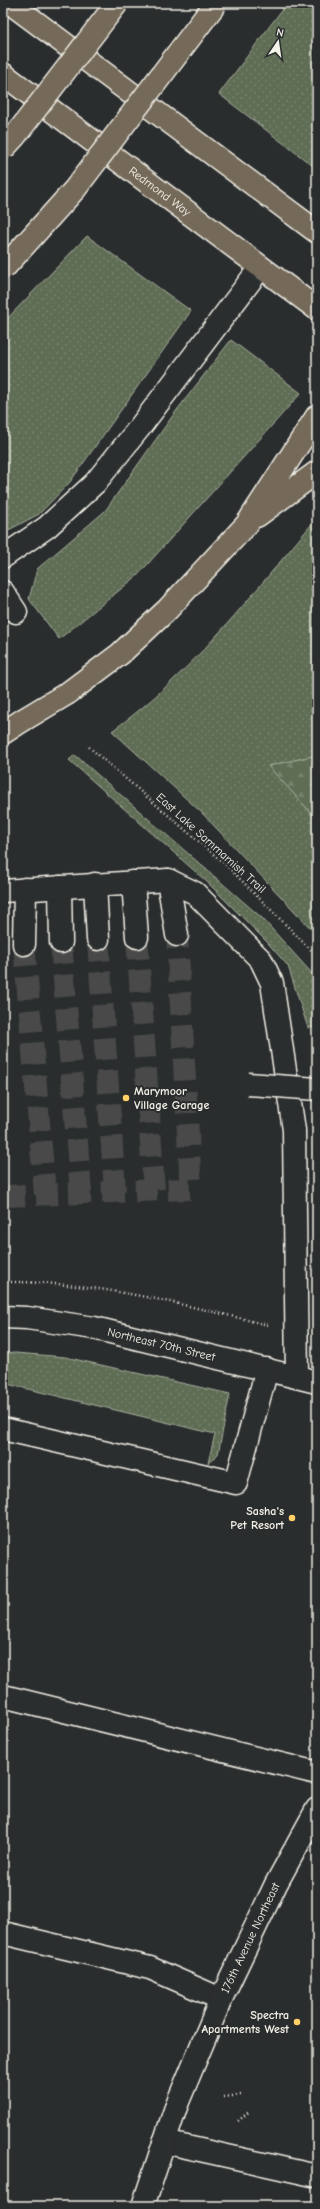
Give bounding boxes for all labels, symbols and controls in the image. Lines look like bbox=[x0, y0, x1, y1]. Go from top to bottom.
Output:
north arrow bbox=[258, 22, 298, 62]
text: N bbox=[275, 26, 285, 40]
street label: Redmond Way bbox=[126, 164, 194, 220]
street label: East Lake Sammamish Trail bbox=[153, 790, 269, 896]
place label: Marymoor Village Garage bbox=[134, 1084, 210, 1112]
marker: Marymoor Village Garage bbox=[121, 1093, 131, 1103]
street label: Northeast 70th Street bbox=[106, 1324, 217, 1364]
place label: Sasha's Pet Resort bbox=[230, 1504, 285, 1532]
marker: Sasha's Pet Resort bbox=[287, 1513, 297, 1523]
street label: 176th Avenue Northeast bbox=[218, 1880, 283, 1996]
place label: Spectra Apartments West bbox=[201, 2008, 290, 2036]
marker: Spectra Apartments West bbox=[292, 2017, 302, 2027]

